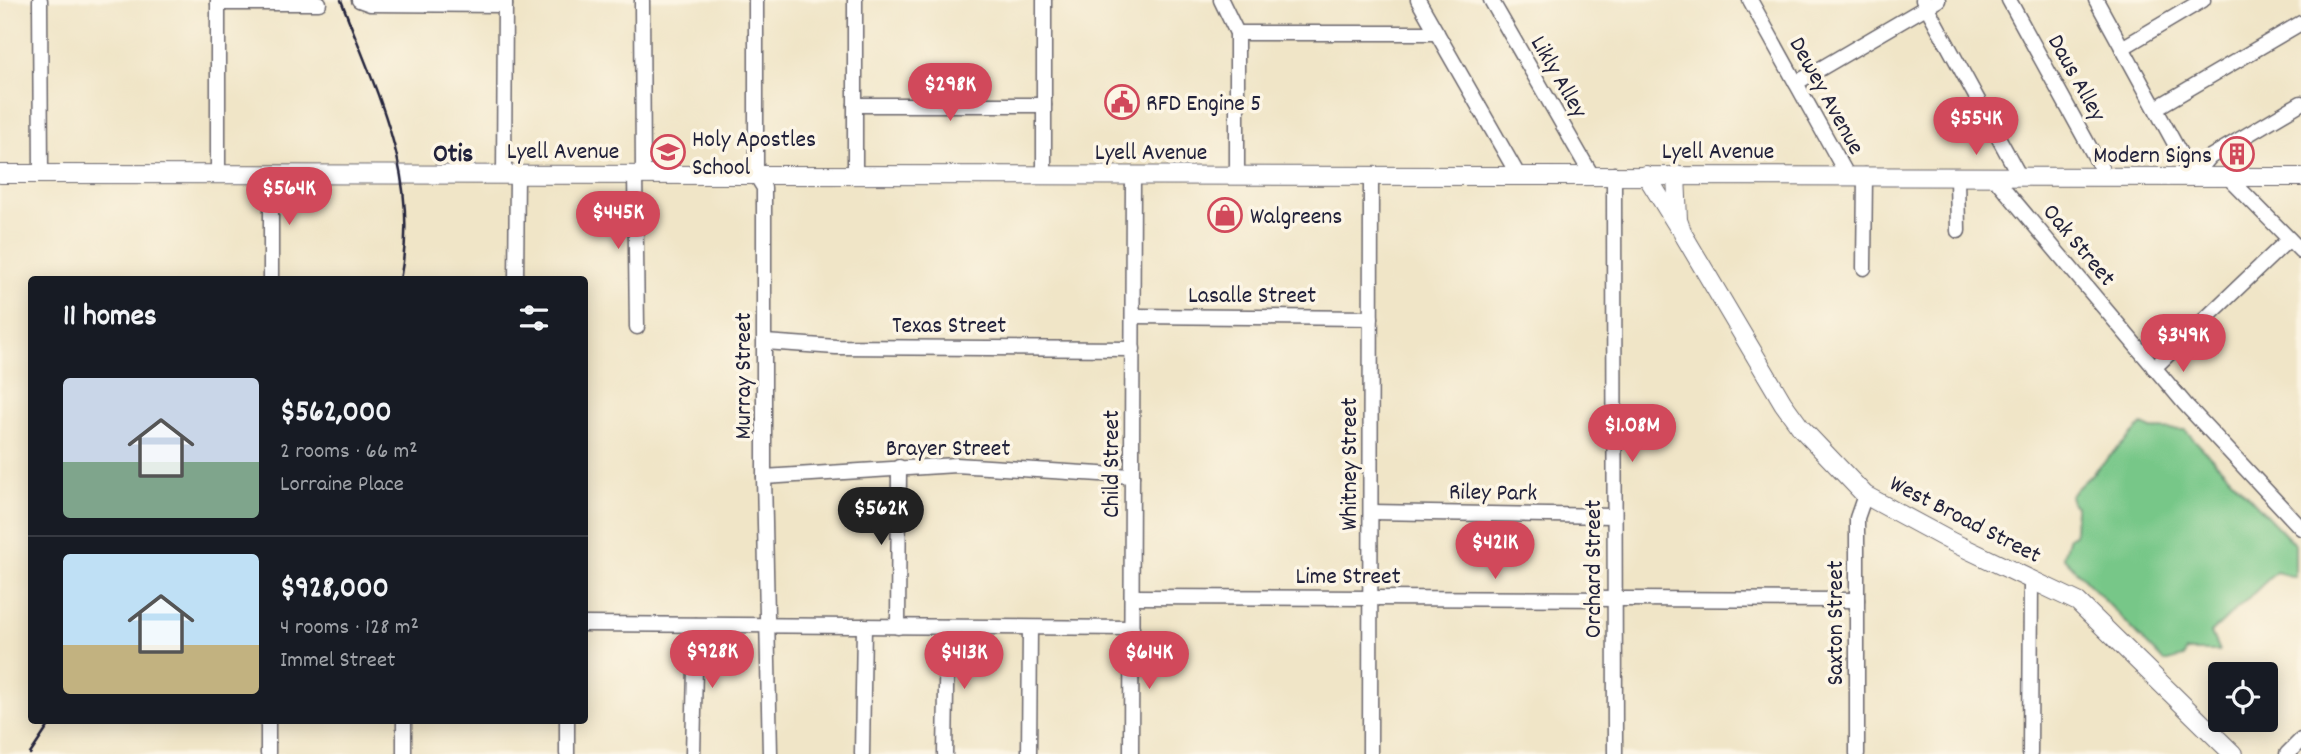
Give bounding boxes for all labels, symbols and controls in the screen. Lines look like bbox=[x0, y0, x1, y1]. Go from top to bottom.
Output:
street label: Daus Alley bbox=[2038, 29, 2114, 129]
street label: Likly Alley bbox=[1520, 30, 1595, 126]
street label: Dewey Avenue bbox=[1779, 31, 1872, 161]
pin: $298K bbox=[901, 64, 999, 123]
text: $298K bbox=[924, 69, 976, 102]
public building icon: RFD Engine 5 bbox=[1103, 83, 1141, 121]
place label: RFD Engine 5 bbox=[1146, 88, 1261, 122]
pin: $554K bbox=[1927, 97, 2025, 157]
text: $554K bbox=[1949, 103, 2003, 136]
place label: Holy Apostles School bbox=[692, 124, 816, 186]
school or university icon: Holy Apostles School bbox=[649, 133, 687, 171]
building icon: Modern Signs bbox=[2218, 135, 2256, 173]
street label: Lyell Avenue bbox=[507, 136, 619, 170]
street label: Lyell Avenue bbox=[1662, 136, 1774, 170]
district label: Otis bbox=[433, 137, 473, 174]
street label: Lyell Avenue bbox=[1095, 137, 1207, 171]
place label: Modern Signs bbox=[2093, 140, 2212, 174]
pin: $564K bbox=[240, 168, 338, 227]
text: $564K bbox=[262, 173, 316, 206]
pin: $445K bbox=[569, 191, 667, 251]
shop icon: Walgreens bbox=[1206, 196, 1244, 234]
text: $445K bbox=[592, 197, 644, 230]
street label: Oak Street bbox=[2033, 197, 2123, 295]
place label: Walgreens bbox=[1250, 201, 1342, 235]
street label: Lasalle Street bbox=[1188, 280, 1316, 314]
text: 11 homes bbox=[63, 297, 157, 340]
icon: filters bbox=[515, 299, 553, 337]
street label: Texas Street bbox=[892, 310, 1006, 344]
street label: Murray Street bbox=[728, 312, 762, 440]
pin: $349K bbox=[2134, 314, 2232, 374]
text: $349K bbox=[2157, 320, 2209, 353]
text: $562,000 bbox=[280, 393, 392, 436]
street label: Whitney Street bbox=[1334, 397, 1368, 531]
pin: $1.08M bbox=[1575, 405, 1689, 464]
icon: home bbox=[119, 406, 203, 490]
street label: Child Street bbox=[1096, 410, 1130, 518]
text: $1.08M bbox=[1604, 410, 1660, 443]
street label: Brayer Street bbox=[886, 433, 1010, 467]
text: 2 rooms · 66 m² bbox=[280, 436, 418, 469]
street label: West Broad Street bbox=[1883, 468, 2046, 574]
text: Lorraine Place bbox=[280, 469, 404, 502]
street label: Riley Park bbox=[1448, 476, 1537, 512]
pin: $562K bbox=[832, 488, 930, 547]
text: $562K bbox=[854, 493, 908, 526]
street label: Orchard Street bbox=[1578, 500, 1612, 638]
pin: $421K bbox=[1446, 522, 1544, 581]
text: $421K bbox=[1472, 527, 1518, 560]
street label: Saxton Street bbox=[1820, 560, 1854, 686]
street label: Lime Street bbox=[1295, 561, 1401, 595]
text: $928,000 bbox=[280, 569, 389, 612]
icon: home bbox=[119, 582, 203, 666]
text: 4 rooms · 128 m² bbox=[280, 612, 419, 645]
pin: $928K bbox=[663, 630, 761, 690]
pin: $413K bbox=[915, 632, 1013, 691]
pin: $614K bbox=[1100, 632, 1198, 691]
text: $928K bbox=[686, 636, 738, 669]
text: $413K bbox=[940, 637, 988, 670]
text: $614K bbox=[1125, 637, 1173, 670]
text: Immel Street bbox=[280, 645, 395, 678]
map controls bbox=[2208, 662, 2278, 732]
button: locate bbox=[2208, 662, 2278, 732]

